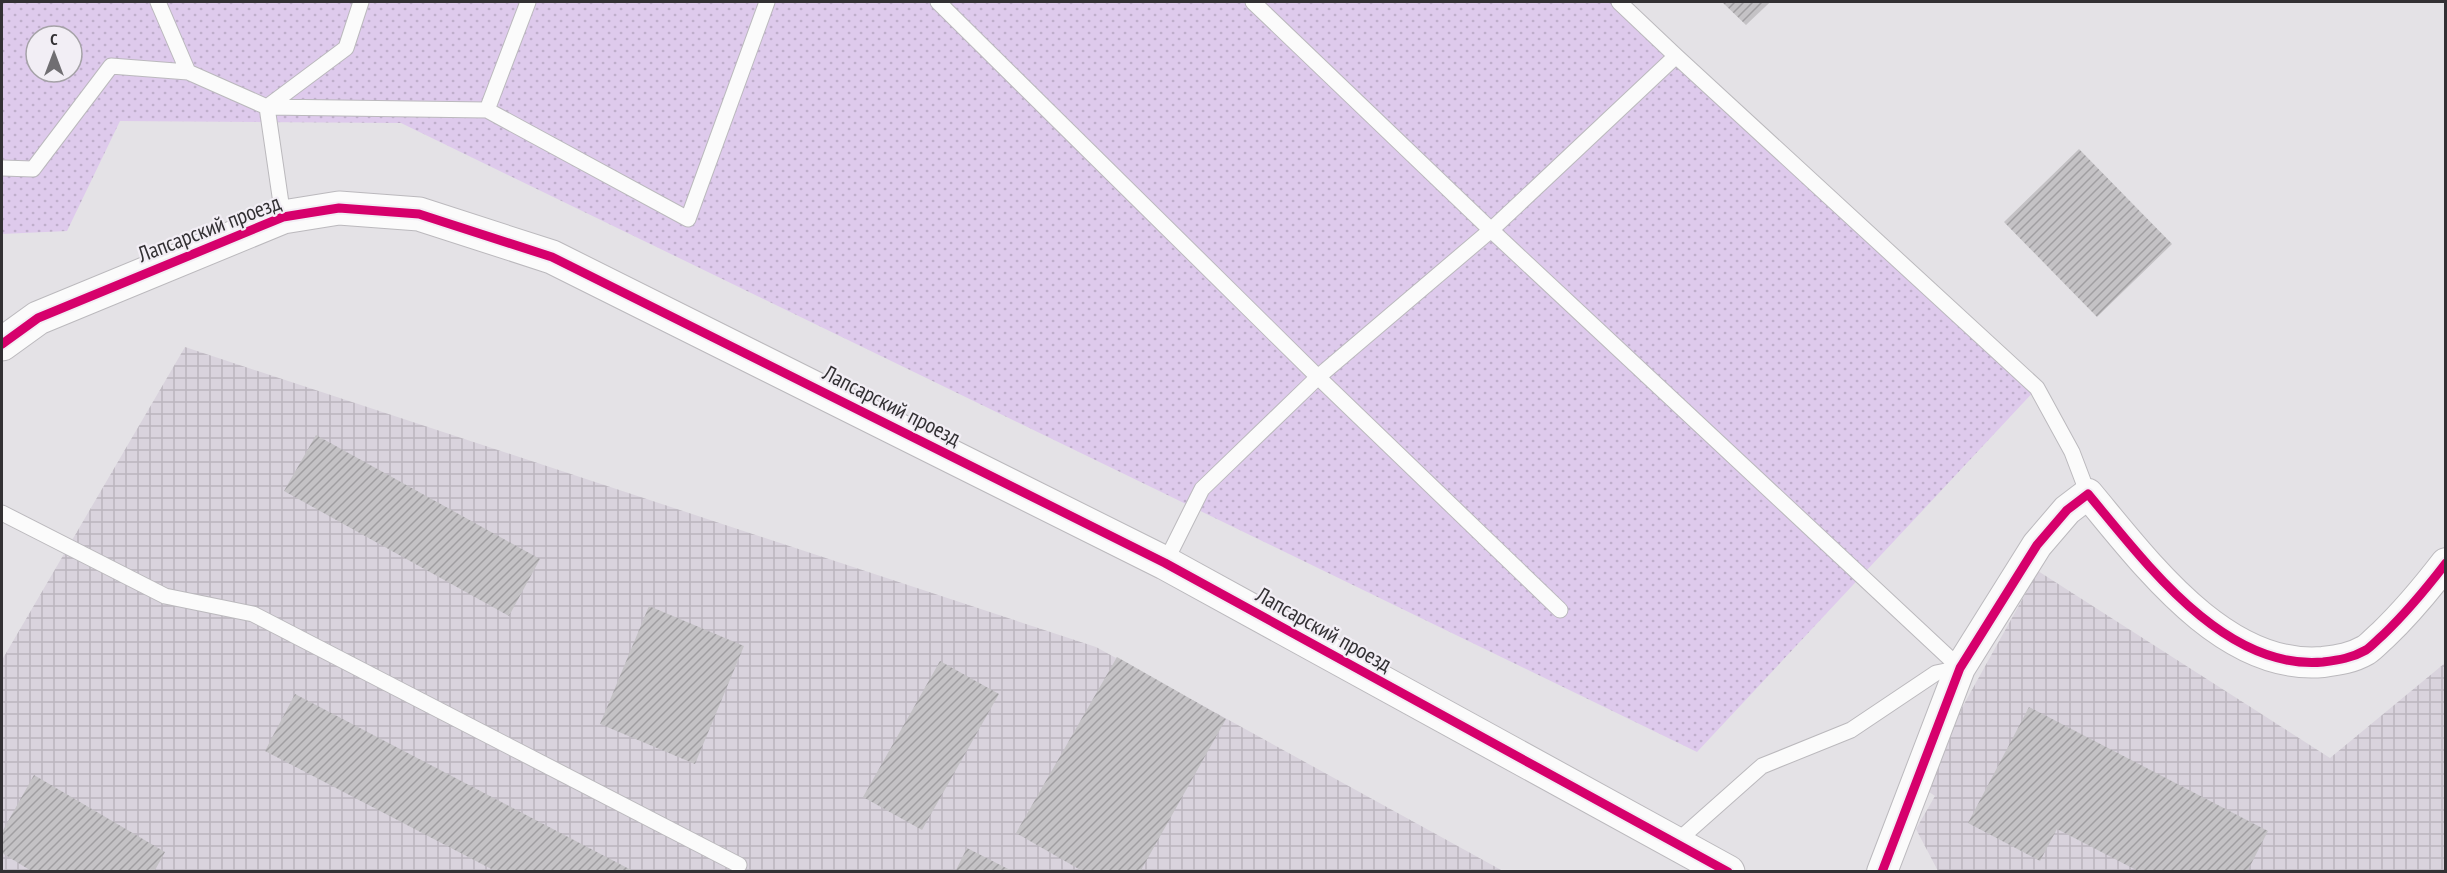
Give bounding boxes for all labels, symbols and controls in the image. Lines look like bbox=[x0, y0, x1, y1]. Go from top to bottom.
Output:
north arrow bbox=[24, 24, 84, 84]
text: С bbox=[50, 29, 58, 49]
street label: Лапсарский проезд bbox=[133, 188, 285, 268]
street label: Лапсарский проезд bbox=[818, 358, 966, 452]
street label: Лапсарский проезд bbox=[1250, 580, 1397, 678]

